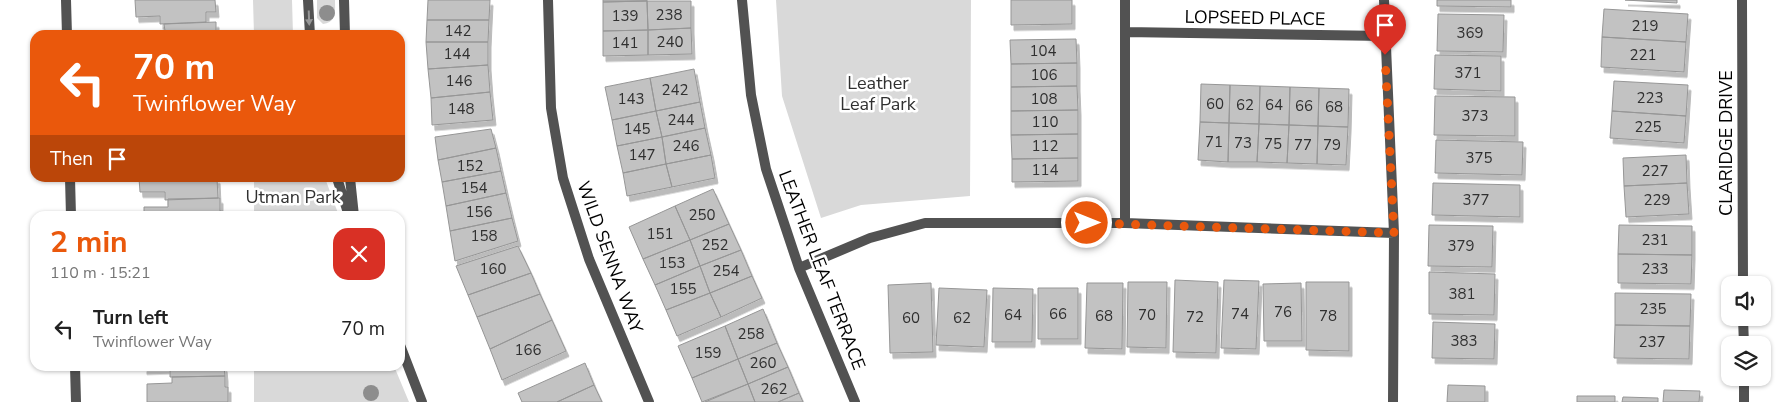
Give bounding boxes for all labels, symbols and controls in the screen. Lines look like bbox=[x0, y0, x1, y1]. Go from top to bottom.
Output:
pin bbox=[1364, 4, 1406, 55]
house number: 238 bbox=[655, 5, 683, 25]
street label: LOPSEED PLACE bbox=[1184, 5, 1326, 31]
house number: 139 bbox=[611, 6, 639, 26]
one-way arrow bbox=[306, 10, 314, 26]
icon: arrive bbox=[1371, 11, 1399, 39]
house number: 219 bbox=[1631, 16, 1659, 36]
house number: 142 bbox=[444, 21, 472, 41]
house number: 369 bbox=[1456, 23, 1484, 43]
house number: 240 bbox=[656, 32, 684, 52]
house number: 141 bbox=[611, 33, 639, 53]
house number: 104 bbox=[1029, 41, 1057, 61]
text: 70 m bbox=[133, 44, 215, 91]
house number: 144 bbox=[443, 44, 471, 64]
house number: 221 bbox=[1629, 45, 1657, 65]
icon: left bbox=[50, 50, 115, 115]
house number: 371 bbox=[1454, 63, 1482, 83]
house number: 106 bbox=[1030, 65, 1058, 85]
street label: CLARIDGE DRIVE bbox=[1714, 70, 1738, 216]
house number: 146 bbox=[445, 71, 473, 91]
park label: Leather Leaf Park bbox=[840, 71, 917, 116]
house number: 242 bbox=[661, 80, 689, 100]
house number: 223 bbox=[1636, 88, 1664, 108]
text: Twinflower Way bbox=[133, 89, 296, 119]
house number: 143 bbox=[617, 89, 645, 109]
house number: 108 bbox=[1030, 89, 1058, 109]
house number: 60 bbox=[1206, 94, 1224, 114]
house number: 62 bbox=[1236, 95, 1254, 115]
house number: 64 bbox=[1265, 95, 1283, 115]
house number: 66 bbox=[1295, 96, 1313, 116]
house number: 68 bbox=[1325, 97, 1343, 117]
house number: 148 bbox=[447, 99, 475, 119]
house number: 373 bbox=[1461, 106, 1489, 126]
house number: 244 bbox=[667, 110, 695, 130]
house number: 110 bbox=[1031, 112, 1059, 132]
house number: 225 bbox=[1634, 117, 1662, 137]
house number: 145 bbox=[623, 119, 651, 139]
house number: 71 bbox=[1205, 132, 1223, 152]
house number: 73 bbox=[1234, 133, 1252, 153]
house number: 75 bbox=[1264, 134, 1282, 154]
house number: 77 bbox=[1294, 135, 1312, 155]
house number: 79 bbox=[1323, 135, 1341, 155]
house number: 246 bbox=[672, 136, 700, 156]
house number: 112 bbox=[1031, 136, 1059, 156]
icon: arrive bbox=[103, 145, 131, 173]
house number: 147 bbox=[628, 145, 656, 165]
text: Then bbox=[50, 146, 93, 172]
house number: 375 bbox=[1465, 148, 1493, 168]
house number: 152 bbox=[456, 156, 484, 176]
house number: 114 bbox=[1031, 160, 1059, 180]
house number: 227 bbox=[1641, 161, 1669, 181]
street label: LEATHER LEAF TERRACE bbox=[773, 167, 871, 373]
house number: 154 bbox=[460, 178, 488, 198]
street label: WILD SENNA WAY bbox=[571, 178, 649, 336]
park label: Utman Park bbox=[245, 185, 342, 209]
house number: 377 bbox=[1462, 190, 1490, 210]
house number: 229 bbox=[1643, 190, 1671, 210]
position arrow bbox=[1060, 196, 1112, 248]
house number: 156 bbox=[465, 202, 493, 222]
house number: 250 bbox=[688, 205, 716, 225]
text: 2 min bbox=[50, 222, 128, 263]
house number: 151 bbox=[646, 224, 674, 244]
house number: 158 bbox=[470, 226, 498, 246]
button: close bbox=[333, 228, 385, 280]
house number: 231 bbox=[1641, 230, 1669, 250]
house number: 252 bbox=[701, 235, 729, 255]
house number: 379 bbox=[1447, 236, 1475, 256]
house number: 153 bbox=[658, 253, 686, 273]
house number: 160 bbox=[479, 259, 507, 279]
house number: 233 bbox=[1641, 259, 1669, 279]
house number: 254 bbox=[712, 261, 740, 281]
text: 110 m · 15:21 bbox=[50, 262, 151, 284]
map controls bbox=[1721, 276, 1771, 386]
button: sound bbox=[1721, 276, 1771, 326]
house number: 155 bbox=[669, 279, 697, 299]
house number: 381 bbox=[1448, 284, 1476, 304]
house number: 235 bbox=[1639, 299, 1667, 319]
house number: 76 bbox=[1274, 302, 1292, 322]
house number: 66 bbox=[1049, 304, 1067, 324]
house number: 74 bbox=[1231, 304, 1249, 324]
text: Turn left bbox=[93, 305, 168, 331]
house number: 64 bbox=[1004, 305, 1022, 325]
house number: 70 bbox=[1138, 305, 1156, 325]
house number: 68 bbox=[1095, 306, 1113, 326]
house number: 78 bbox=[1319, 306, 1337, 326]
house number: 72 bbox=[1186, 307, 1204, 327]
house number: 60 bbox=[902, 308, 920, 328]
house number: 62 bbox=[953, 308, 971, 328]
icon: left bbox=[50, 315, 78, 343]
text: 70 m bbox=[341, 316, 385, 342]
house number: 258 bbox=[737, 324, 765, 344]
text: Twinflower Way bbox=[93, 331, 212, 353]
house number: 383 bbox=[1450, 331, 1478, 351]
house number: 237 bbox=[1638, 332, 1666, 352]
button: layers bbox=[1721, 336, 1771, 386]
house number: 166 bbox=[514, 340, 542, 360]
house number: 159 bbox=[694, 343, 722, 363]
house number: 260 bbox=[749, 353, 777, 373]
house number: 262 bbox=[760, 379, 788, 399]

